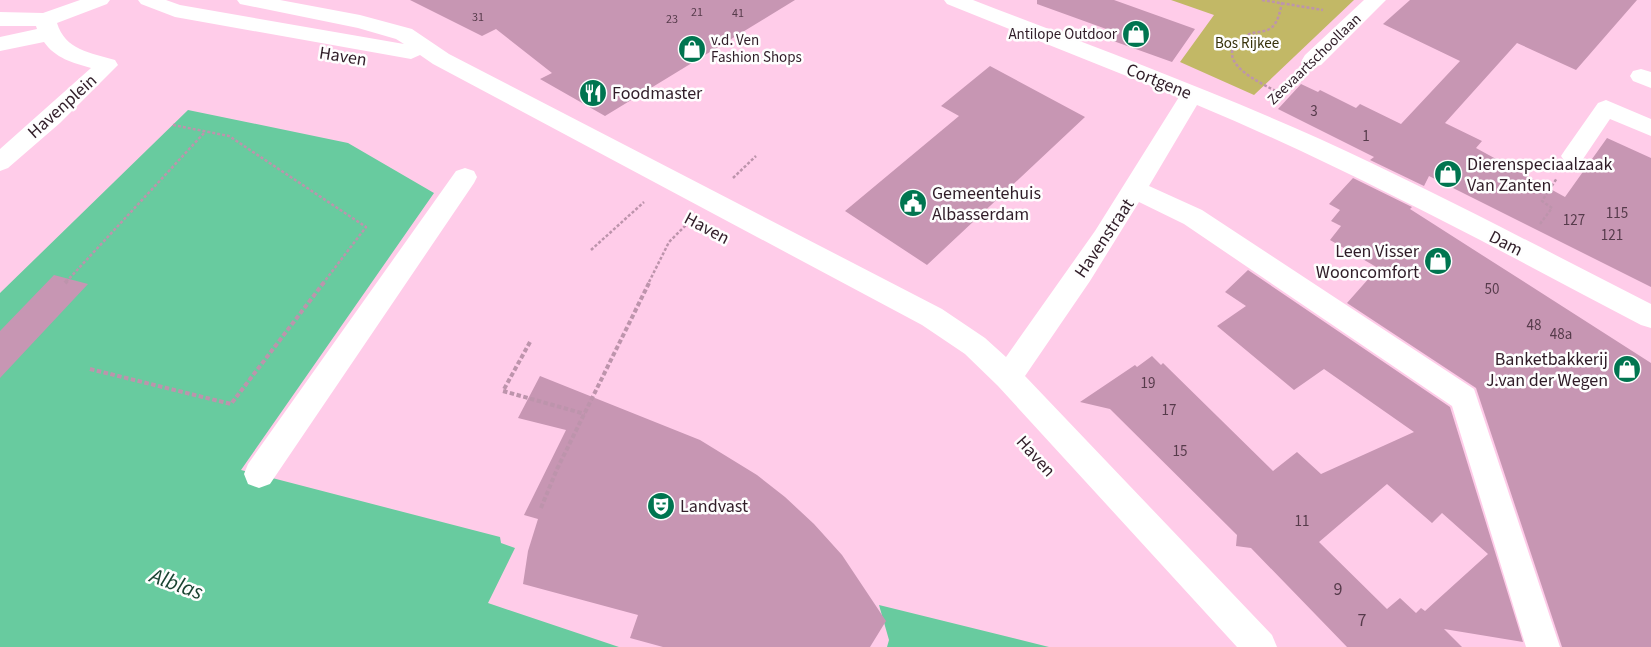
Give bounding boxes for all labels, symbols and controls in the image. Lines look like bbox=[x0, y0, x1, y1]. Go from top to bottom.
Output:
house number: 21 bbox=[691, 4, 703, 21]
house number: 41 bbox=[732, 5, 744, 22]
house number: 31 bbox=[472, 9, 484, 26]
street label: Zeevaartschoollaan bbox=[1263, 9, 1366, 110]
house number: 23 bbox=[666, 11, 678, 28]
shop icon: Antilope Outdoor bbox=[1121, 19, 1151, 49]
place label: Antilope Outdoor bbox=[1008, 24, 1118, 45]
place label: v.d. Ven Fashion Shops bbox=[711, 30, 802, 68]
park label: Bos Rijkee bbox=[1215, 33, 1279, 54]
shop icon: v.d. Ven Fashion Shops bbox=[677, 34, 707, 64]
street label: Haven bbox=[317, 40, 369, 73]
street label: Cortgene bbox=[1122, 57, 1195, 106]
street label: Havenplein bbox=[22, 68, 103, 144]
restaurant icon: Foodmaster bbox=[578, 78, 608, 108]
place label: Foodmaster bbox=[612, 81, 703, 106]
house number: 3 bbox=[1310, 101, 1318, 122]
house number: 1 bbox=[1362, 126, 1370, 147]
place label: Dierenspeciaalzaak Van Zanten bbox=[1467, 152, 1612, 198]
shop icon: Dierenspeciaalzaak Van Zanten bbox=[1433, 159, 1463, 189]
place label: Gemeentehuis Albasserdam bbox=[932, 181, 1041, 227]
public building icon: Gemeentehuis Albasserdam bbox=[898, 188, 928, 218]
street label: Havenstraat bbox=[1069, 194, 1140, 283]
house number: 115 bbox=[1606, 203, 1628, 224]
street label: Haven bbox=[680, 206, 734, 251]
house number: 127 bbox=[1563, 210, 1585, 231]
street label: Dam bbox=[1484, 224, 1527, 263]
house number: 121 bbox=[1601, 225, 1623, 246]
place label: Leen Visser Wooncomfort bbox=[1316, 239, 1420, 285]
shop icon: Leen Visser Wooncomfort bbox=[1423, 246, 1453, 276]
house number: 50 bbox=[1485, 279, 1499, 300]
house number: 48 bbox=[1527, 315, 1541, 336]
house number: 48a bbox=[1550, 324, 1572, 345]
place label: Banketbakkerij J.van der Wegen bbox=[1486, 347, 1608, 393]
shop icon: Banketbakkerij J.van der Wegen bbox=[1612, 354, 1642, 384]
house number: 19 bbox=[1141, 373, 1155, 394]
house number: 17 bbox=[1162, 400, 1176, 421]
street label: Haven bbox=[1010, 430, 1061, 483]
house number: 15 bbox=[1173, 441, 1187, 462]
theatre icon: Landvast bbox=[646, 491, 676, 521]
place label: Landvast bbox=[680, 494, 748, 519]
house number: 11 bbox=[1295, 511, 1309, 532]
water label: Alblas bbox=[144, 559, 208, 608]
house number: 9 bbox=[1334, 577, 1343, 602]
house number: 7 bbox=[1358, 608, 1367, 633]

